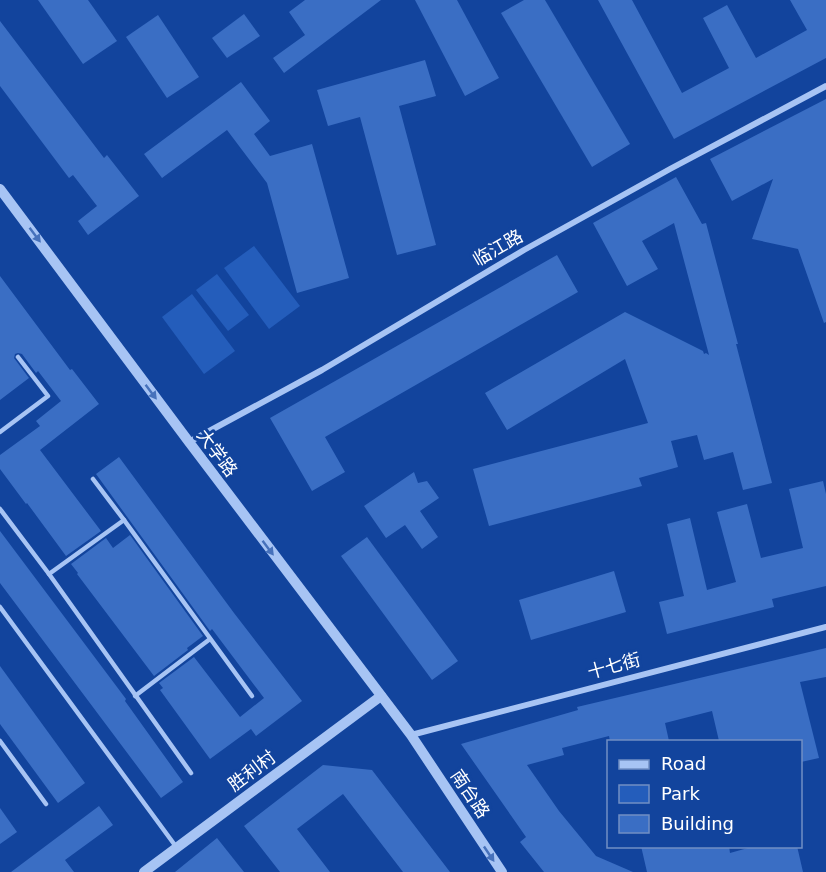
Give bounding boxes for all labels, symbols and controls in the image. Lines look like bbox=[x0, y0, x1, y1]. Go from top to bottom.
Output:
street label: 临江路 bbox=[469, 225, 526, 270]
one-way arrow bbox=[29, 227, 41, 243]
one-way arrow bbox=[145, 384, 157, 400]
street label: 大学路 bbox=[193, 425, 242, 481]
one-way arrow bbox=[262, 540, 274, 555]
street label: 十七街 bbox=[585, 648, 643, 683]
legend bbox=[607, 740, 802, 848]
street label: 胜利村 bbox=[224, 746, 280, 795]
text: Road bbox=[661, 753, 706, 774]
street label: 南台路 bbox=[447, 765, 494, 822]
text: Park bbox=[661, 783, 700, 804]
text: Building bbox=[661, 813, 734, 834]
one-way arrow bbox=[483, 845, 495, 861]

